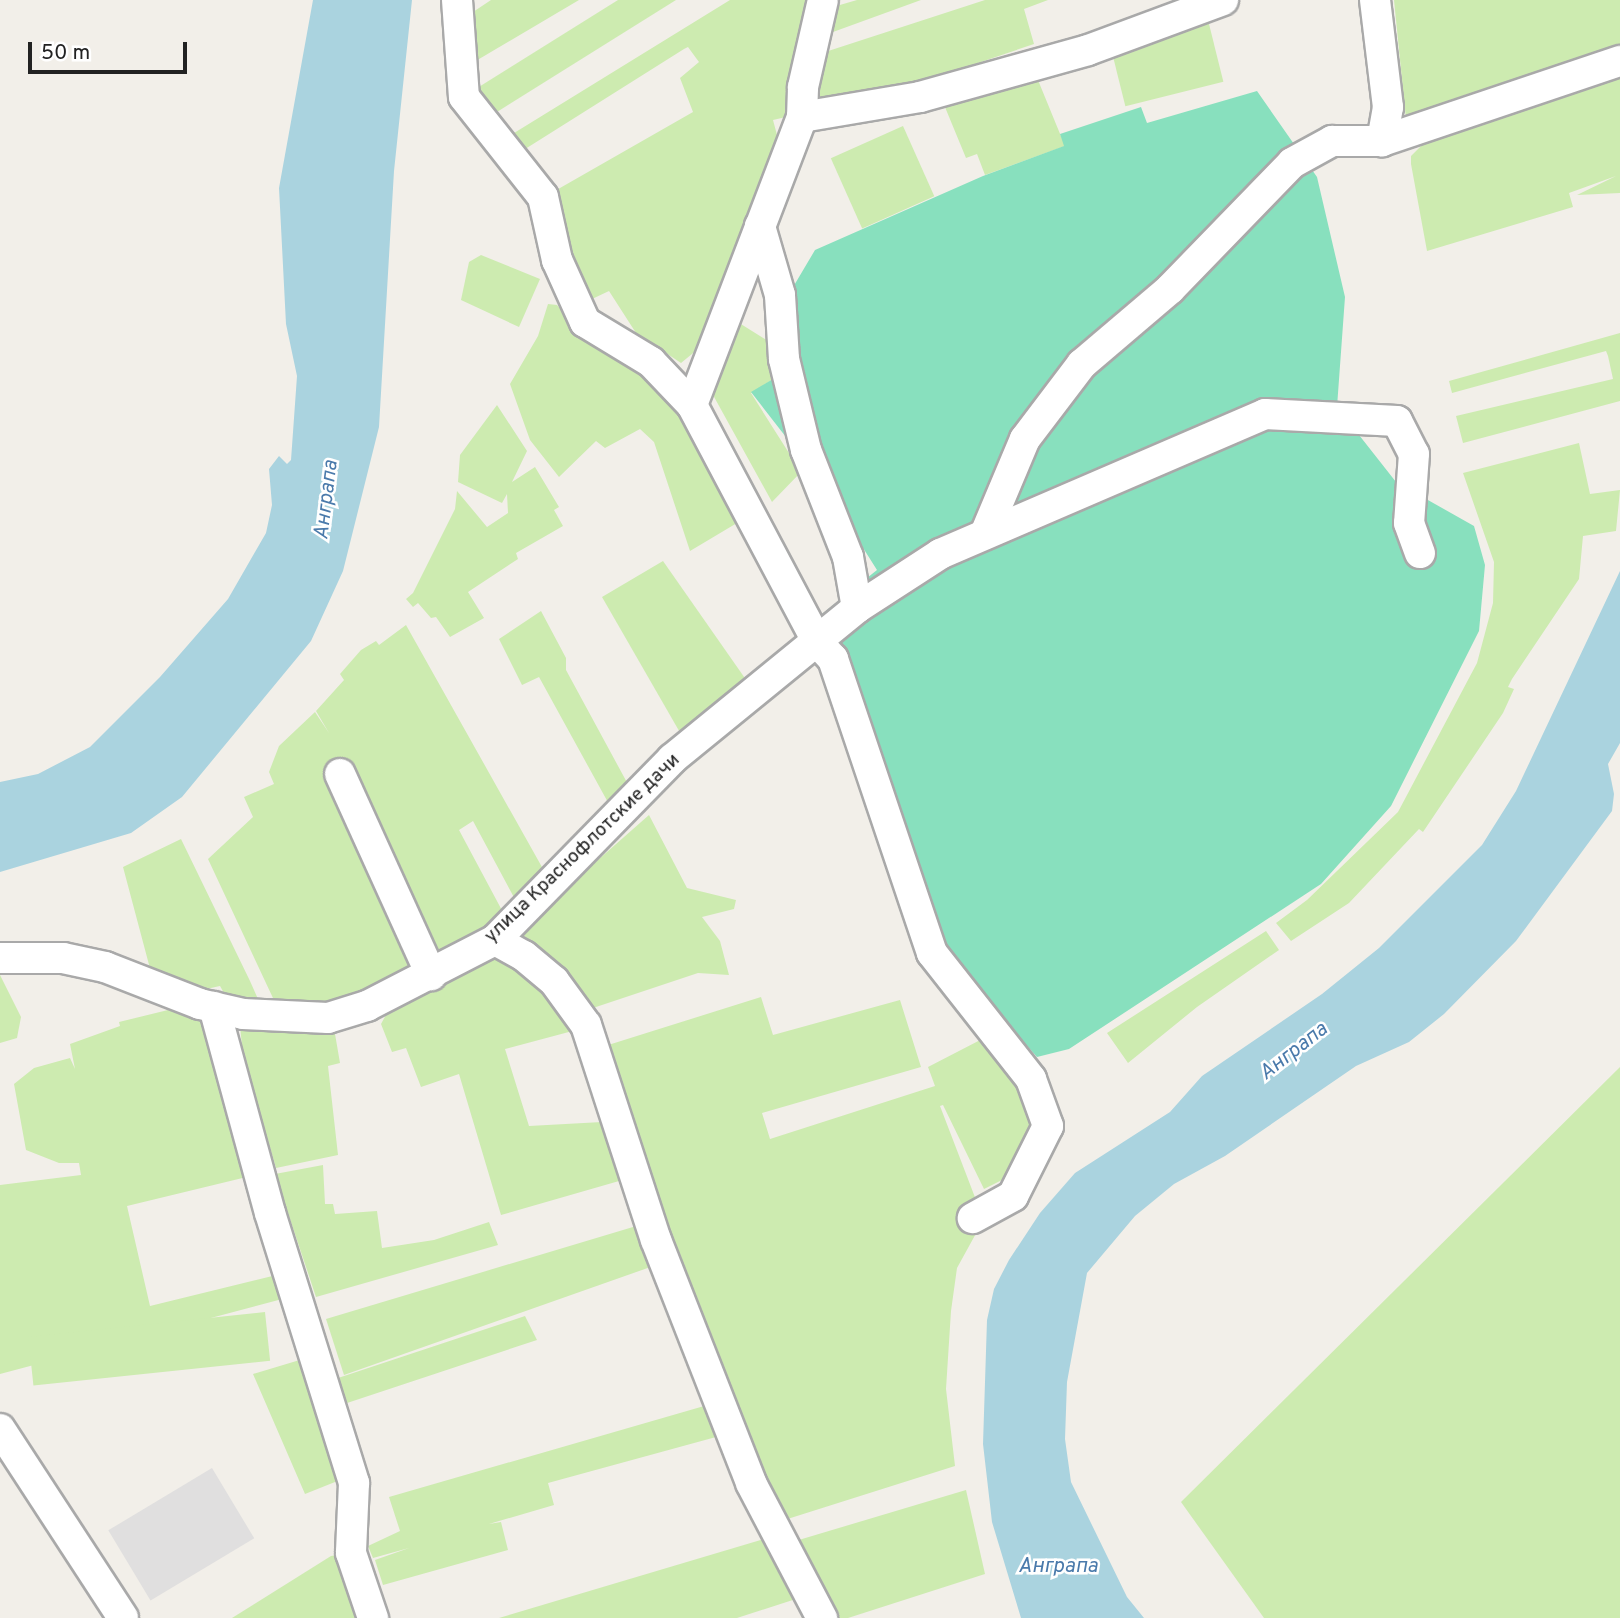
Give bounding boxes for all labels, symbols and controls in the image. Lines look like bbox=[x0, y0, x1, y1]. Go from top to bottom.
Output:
scale bar bbox=[32, 28, 191, 72]
text: 50 m bbox=[41, 40, 90, 67]
water label: Анграпа bbox=[310, 459, 344, 541]
street label: улица Краснофлотские дачи bbox=[481, 750, 685, 948]
water label: Анграпа bbox=[1255, 1018, 1333, 1086]
water label: Анграпа bbox=[1018, 1554, 1098, 1580]

